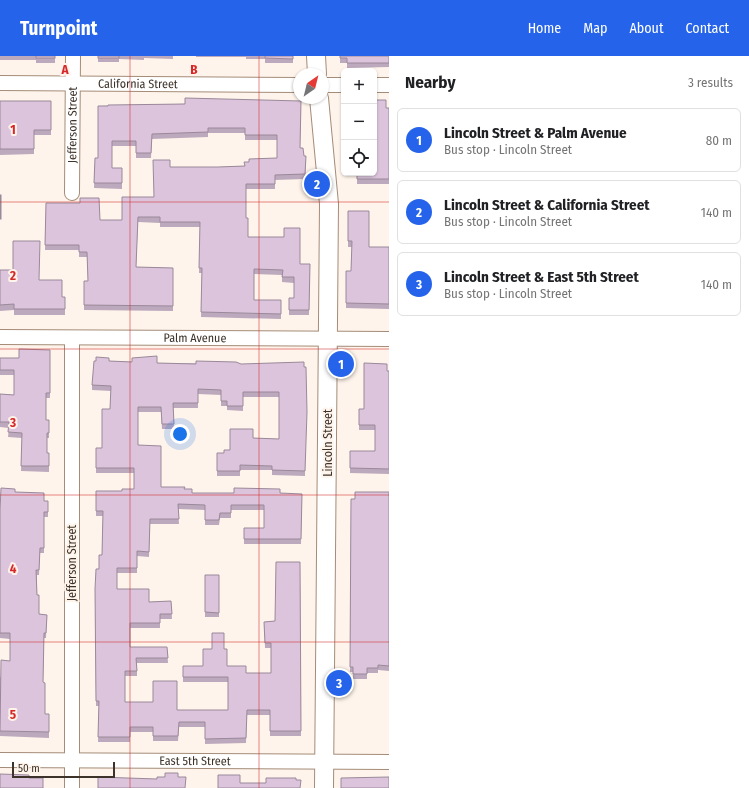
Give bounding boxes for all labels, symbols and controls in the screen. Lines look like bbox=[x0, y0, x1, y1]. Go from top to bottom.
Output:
text: Turnpoint bbox=[20, 17, 97, 40]
text: Home bbox=[528, 20, 561, 37]
text: Map bbox=[583, 20, 607, 37]
text: About bbox=[629, 20, 664, 37]
text: Contact bbox=[686, 20, 729, 37]
text: A bbox=[60, 62, 69, 77]
text: B bbox=[190, 62, 198, 77]
north arrow bbox=[293, 68, 329, 104]
map controls bbox=[341, 68, 377, 176]
button: + bbox=[341, 68, 377, 104]
text: Nearby bbox=[405, 72, 456, 93]
text: 3 results bbox=[688, 75, 733, 90]
street label: California Street bbox=[98, 77, 178, 91]
street label: Jefferson Street bbox=[65, 87, 80, 163]
button: − bbox=[341, 104, 377, 140]
text: 1 bbox=[10, 122, 16, 137]
text: Lincoln Street & Palm Avenue bbox=[444, 124, 627, 142]
text: 1 bbox=[416, 133, 422, 148]
text: 80 m bbox=[706, 133, 732, 148]
button: locate bbox=[341, 140, 377, 176]
text: Bus stop · Lincoln Street bbox=[444, 142, 572, 157]
pin: 2 bbox=[304, 169, 330, 199]
text: Lincoln Street & California Street bbox=[444, 196, 650, 214]
text: 2 bbox=[416, 205, 422, 220]
text: 140 m bbox=[701, 205, 732, 220]
text: Bus stop · Lincoln Street bbox=[444, 214, 572, 229]
text: 2 bbox=[9, 268, 16, 283]
text: Lincoln Street & East 5th Street bbox=[444, 268, 639, 286]
text: 3 bbox=[416, 277, 422, 292]
text: 140 m bbox=[701, 277, 732, 292]
text: Bus stop · Lincoln Street bbox=[444, 286, 572, 301]
street label: Palm Avenue bbox=[164, 331, 226, 345]
pin: 1 bbox=[328, 349, 354, 379]
street label: Lincoln Street bbox=[321, 409, 335, 477]
text: 3 bbox=[9, 415, 16, 430]
your location bbox=[170, 424, 190, 444]
street label: Jefferson Street bbox=[65, 525, 79, 601]
text: 4 bbox=[10, 561, 17, 576]
pin: 3 bbox=[326, 668, 352, 698]
text: 5 bbox=[10, 707, 16, 722]
street label: East 5th Street bbox=[159, 754, 231, 768]
scale bar bbox=[12, 760, 115, 779]
text: 50 m bbox=[18, 762, 40, 775]

